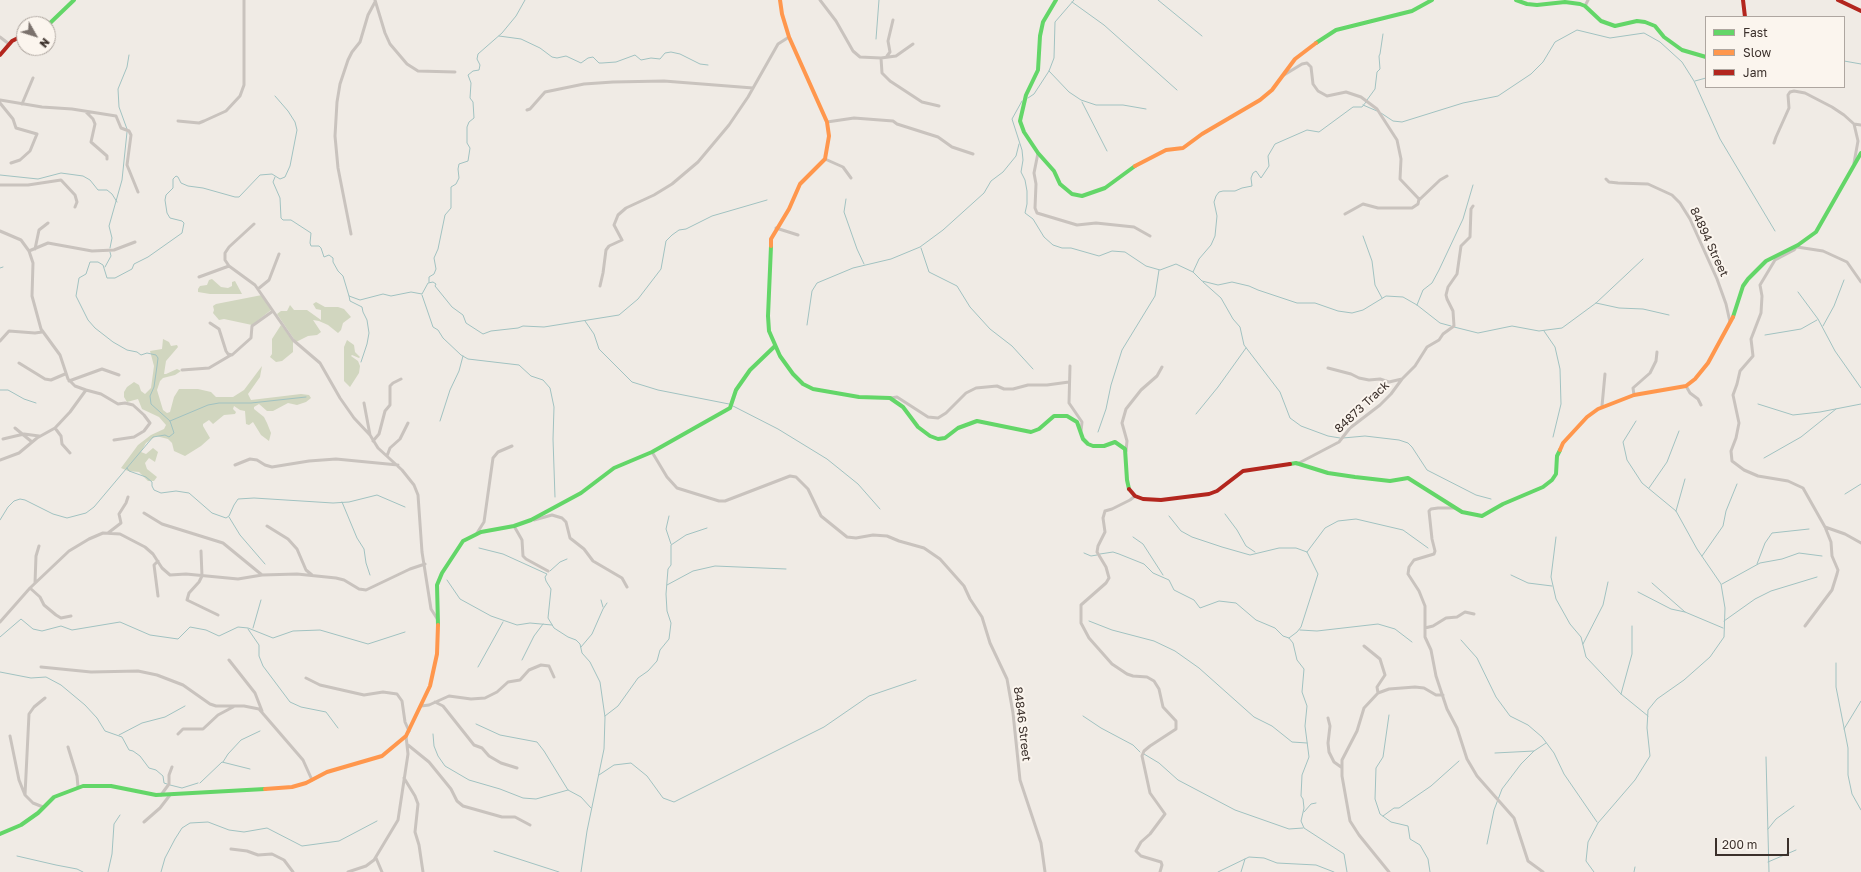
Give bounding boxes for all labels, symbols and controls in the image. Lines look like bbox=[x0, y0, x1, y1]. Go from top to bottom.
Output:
north arrow bbox=[16, 16, 56, 56]
legend bbox=[1705, 16, 1845, 88]
text: Fast bbox=[1743, 25, 1768, 40]
text: N bbox=[37, 36, 53, 51]
text: Slow bbox=[1743, 45, 1771, 60]
text: Jam bbox=[1743, 65, 1767, 80]
street label: 84894 Street bbox=[1687, 205, 1731, 279]
street label: 84873 Track bbox=[1332, 378, 1392, 436]
street label: 84846 Street bbox=[1010, 686, 1034, 762]
scale bar bbox=[1717, 830, 1791, 856]
text: 200 m bbox=[1722, 837, 1757, 852]

